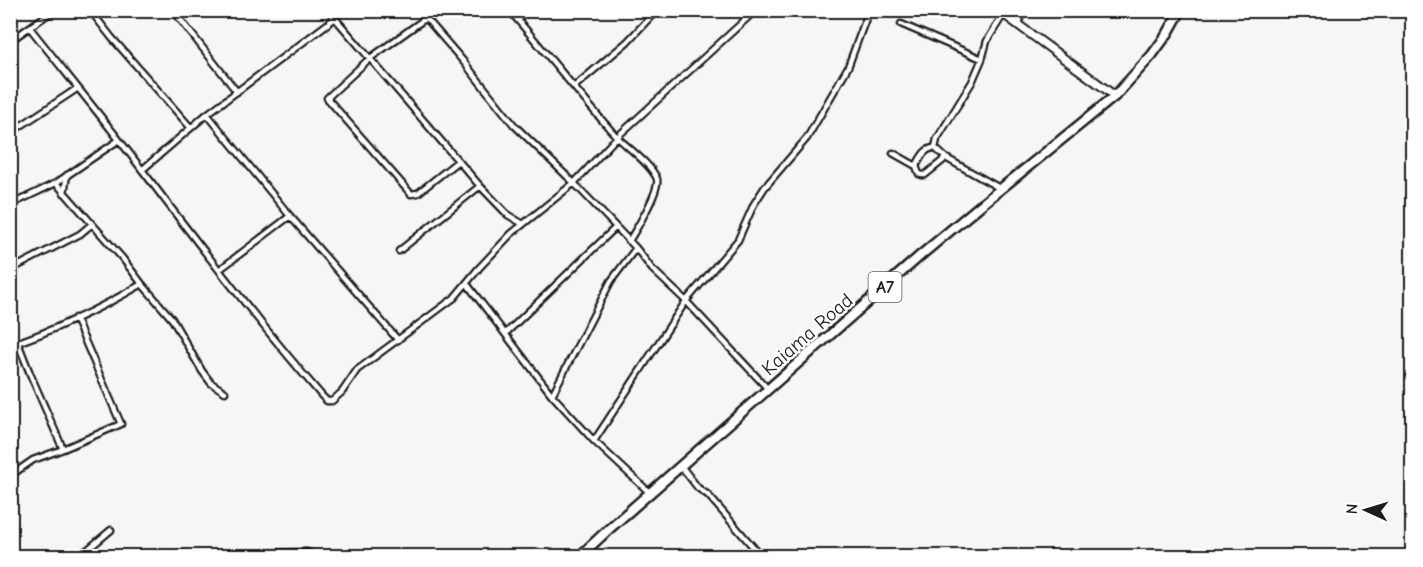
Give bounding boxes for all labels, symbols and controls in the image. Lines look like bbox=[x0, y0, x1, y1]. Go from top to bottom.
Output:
road number: A7 bbox=[868, 272, 902, 302]
street label: Kaiama Road bbox=[757, 289, 858, 380]
north arrow bbox=[1336, 480, 1396, 540]
text: N bbox=[1343, 503, 1361, 515]

